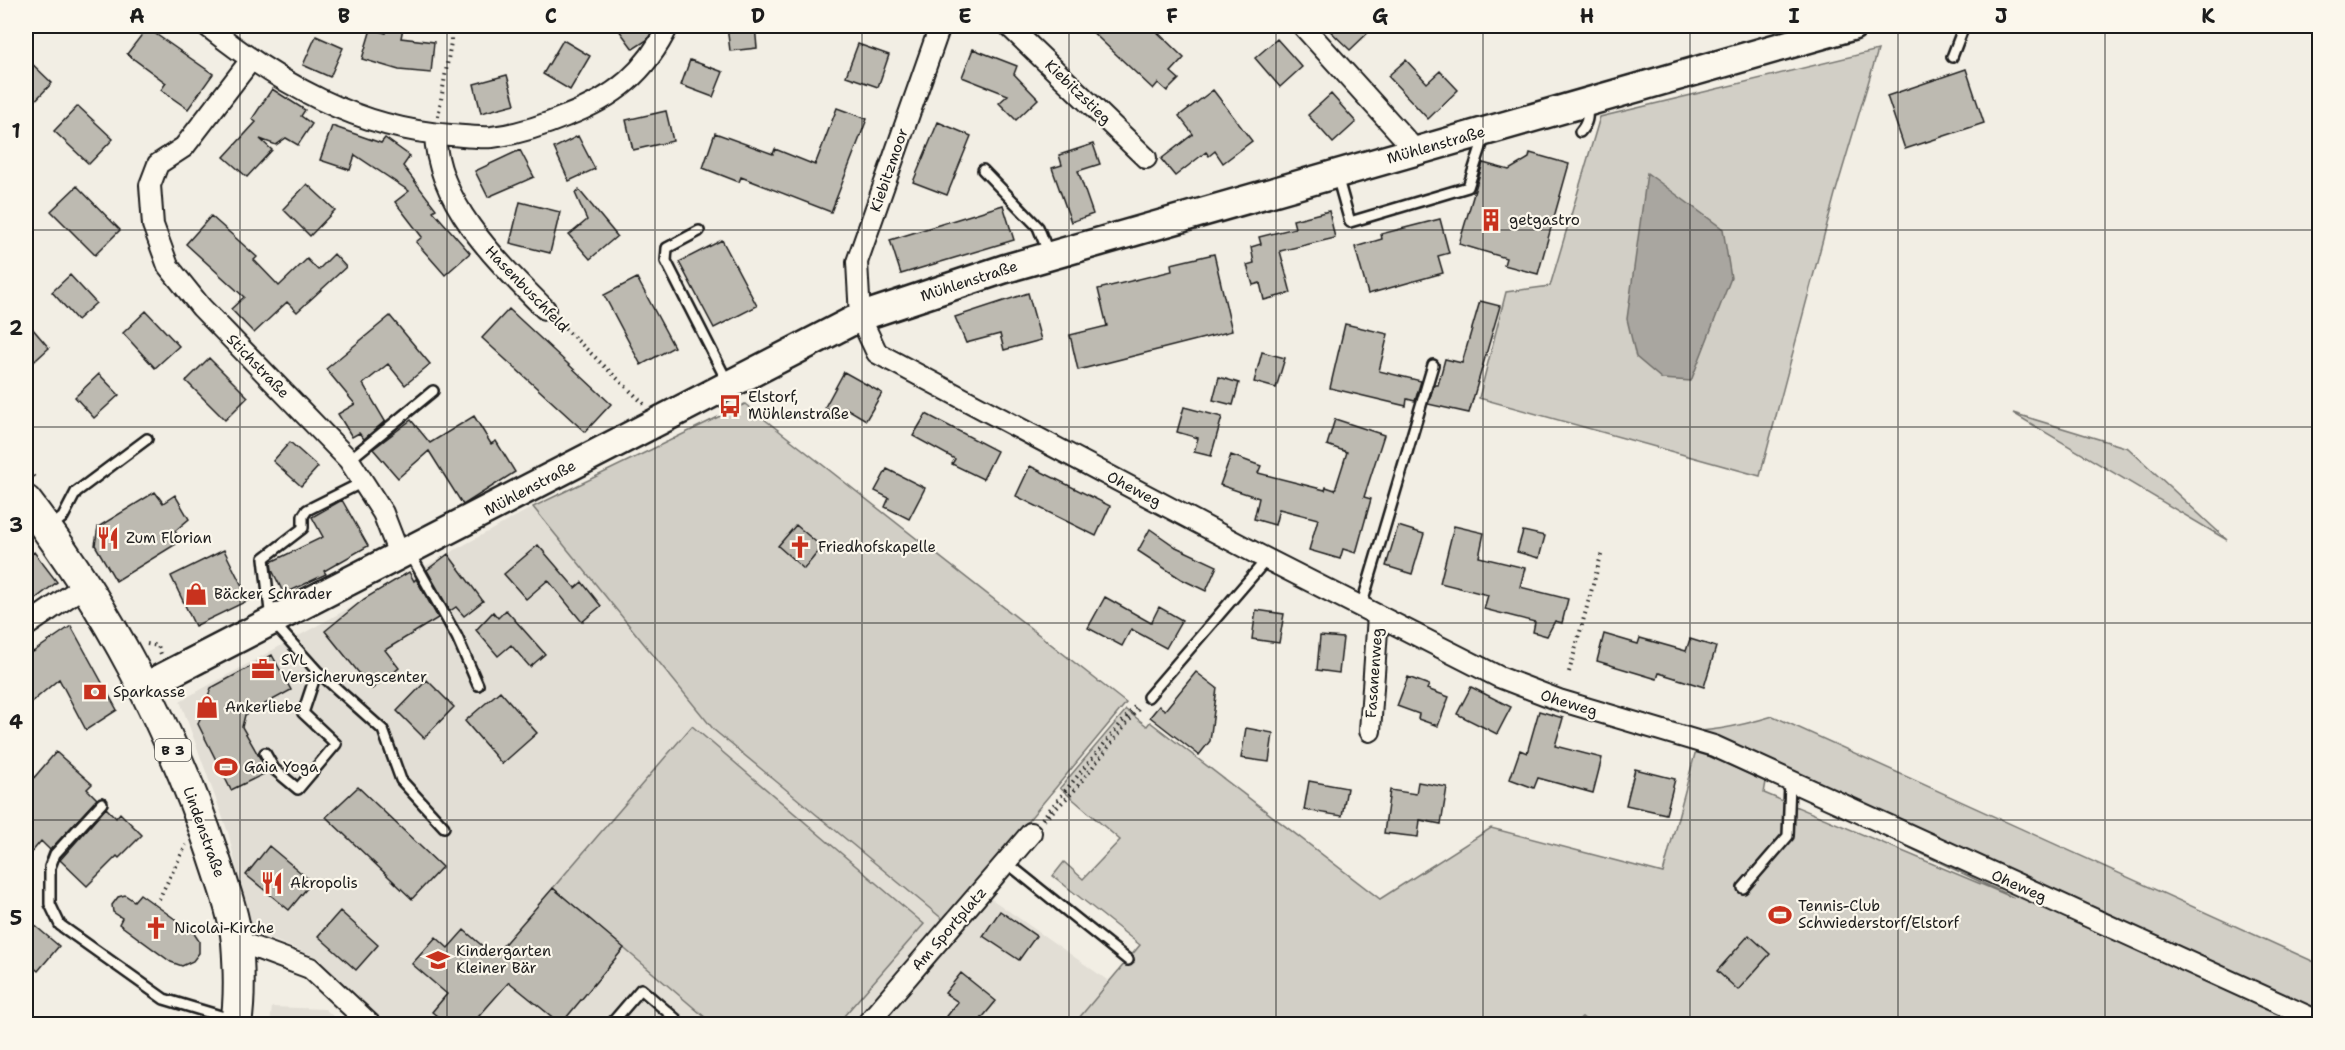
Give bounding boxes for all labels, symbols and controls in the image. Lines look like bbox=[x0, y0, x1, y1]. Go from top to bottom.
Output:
text: A bbox=[129, 3, 145, 29]
text: B bbox=[338, 3, 350, 29]
text: C bbox=[545, 3, 557, 29]
text: D bbox=[751, 3, 765, 29]
text: E bbox=[958, 3, 972, 29]
text: F bbox=[1166, 3, 1178, 29]
text: G bbox=[1372, 3, 1388, 29]
text: H bbox=[1580, 3, 1594, 29]
text: I bbox=[1788, 3, 1800, 29]
text: J bbox=[1995, 3, 2008, 29]
text: K bbox=[2201, 3, 2215, 29]
street label: Kiebitzstieg bbox=[1041, 55, 1115, 129]
text: 1 bbox=[11, 118, 21, 144]
street label: Mühlenstraße bbox=[1385, 121, 1487, 169]
street label: Kiebitzmoor bbox=[865, 125, 913, 215]
building icon: getgastro bbox=[1478, 207, 1504, 233]
place label: getgastro bbox=[1509, 210, 1580, 230]
street label: Hasenbuschfeld bbox=[481, 241, 574, 337]
street label: Mühlenstraße bbox=[918, 256, 1020, 306]
text: 2 bbox=[9, 315, 23, 341]
street label: Stichstraße bbox=[222, 329, 294, 403]
place label: Elstorf, Mühlenstraße bbox=[748, 387, 849, 424]
bus stop icon: Elstorf, Mühlenstraße bbox=[717, 393, 743, 419]
street label: Mühlenstraße bbox=[481, 455, 579, 521]
street label: Oheweg bbox=[1103, 466, 1165, 512]
text: 3 bbox=[9, 512, 23, 538]
restaurant icon: Zum Florian bbox=[95, 525, 121, 551]
place label: Zum Florian bbox=[126, 528, 212, 548]
church icon: Friedhofskapelle bbox=[787, 534, 813, 560]
place label: Friedhofskapelle bbox=[818, 537, 936, 557]
shop icon: Bäcker Schrader bbox=[183, 581, 209, 607]
place label: Bäcker Schrader bbox=[214, 584, 332, 604]
street label: Fasanenweg bbox=[1361, 627, 1387, 719]
place label: SVL Versicherungscenter bbox=[281, 650, 427, 687]
office icon: SVL Versicherungscenter bbox=[250, 656, 276, 682]
bank icon: Sparkasse bbox=[82, 679, 108, 705]
place label: Sparkasse bbox=[113, 682, 185, 702]
street label: Oheweg bbox=[1538, 685, 1600, 721]
shop icon: Ankerliebe bbox=[194, 694, 220, 720]
place label: Ankerliebe bbox=[225, 697, 302, 717]
text: 4 bbox=[9, 709, 23, 735]
road number: B 3 bbox=[155, 739, 191, 761]
sports icon: Gaia Yoga bbox=[213, 754, 239, 780]
place label: Gaia Yoga bbox=[244, 757, 319, 777]
street label: Lindenstraße bbox=[178, 784, 230, 880]
street label: Oheweg bbox=[1988, 865, 2050, 907]
restaurant icon: Akropolis bbox=[259, 870, 285, 896]
place label: Akropolis bbox=[290, 873, 358, 893]
street label: Am Sportplatz bbox=[907, 883, 991, 975]
place label: Tennis-Club Schwiederstorf/Elstorf bbox=[1798, 896, 1960, 933]
sports icon: Tennis-Club Schwiederstorf/Elstorf bbox=[1767, 902, 1793, 928]
text: 5 bbox=[10, 905, 22, 931]
church icon: Nicolai-Kirche bbox=[143, 915, 169, 941]
place label: Nicolai-Kirche bbox=[174, 918, 274, 938]
place label: Kindergarten Kleiner Bär bbox=[456, 941, 551, 978]
school or university icon: Kindergarten Kleiner Bär bbox=[425, 947, 451, 973]

